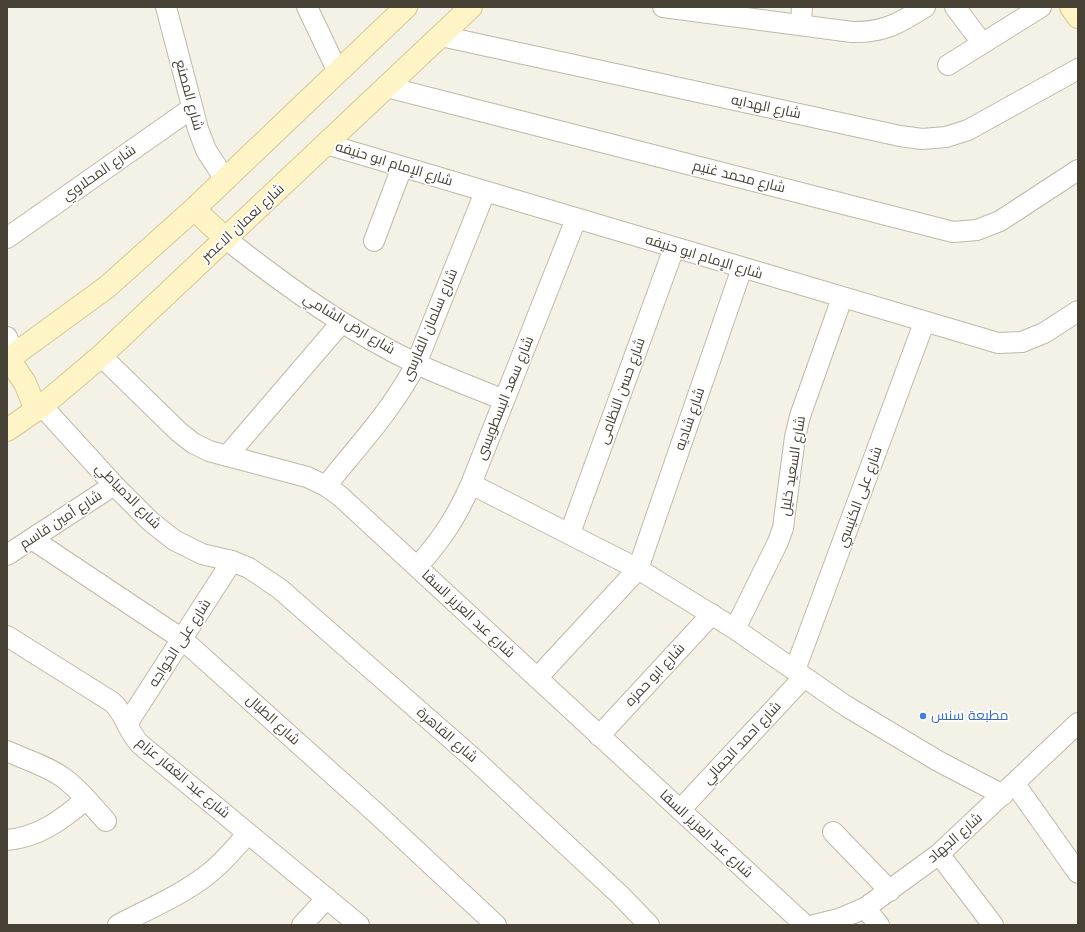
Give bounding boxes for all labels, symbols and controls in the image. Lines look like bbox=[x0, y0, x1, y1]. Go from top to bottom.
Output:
street label: شارع المصنع bbox=[171, 58, 207, 132]
street label: شارع الهدايه bbox=[730, 91, 802, 123]
street label: شارع الإمام ابو حنيفه bbox=[333, 138, 455, 190]
street label: شارع المحلاوي bbox=[59, 141, 139, 205]
street label: شارع محمد غنيم bbox=[691, 157, 787, 197]
street label: شارع نعمان الاعصر bbox=[198, 180, 288, 266]
street label: شارع الإمام ابو حنيفه bbox=[643, 231, 765, 283]
street label: شارع سلمان الفارسى bbox=[399, 266, 461, 384]
street label: شارع ارض الشامي bbox=[300, 290, 398, 358]
street label: شارع سعد البسطويسى bbox=[473, 334, 537, 462]
street label: شارع حسن النظامى bbox=[595, 336, 649, 446]
street label: شارع شاديه bbox=[671, 385, 709, 453]
street label: شارع السعيد خليل bbox=[777, 415, 809, 517]
street label: شارع على الكنيسي bbox=[834, 444, 886, 550]
street label: شارع الدمياطي bbox=[92, 460, 164, 532]
street label: شارع أمين قاسم bbox=[17, 487, 105, 553]
street label: شارع عبد العزيز السقا bbox=[418, 567, 518, 661]
street label: شارع على الخواجه bbox=[145, 596, 215, 690]
street label: شارع ابو حمزه bbox=[622, 640, 688, 710]
street label: شارع الطبال bbox=[243, 691, 303, 749]
street label: شارع احمد الجمالي bbox=[699, 698, 785, 788]
street label: شارع القاهرة bbox=[413, 704, 481, 766]
place label: مطبعة سنس bbox=[931, 708, 1009, 724]
marker: مطبعة سنس bbox=[918, 711, 928, 721]
street label: شارع عبد الغفار عزام bbox=[133, 734, 233, 822]
street label: شارع عبد العزيز السقا bbox=[656, 787, 756, 881]
street label: شارع الجهاد bbox=[924, 810, 986, 866]

